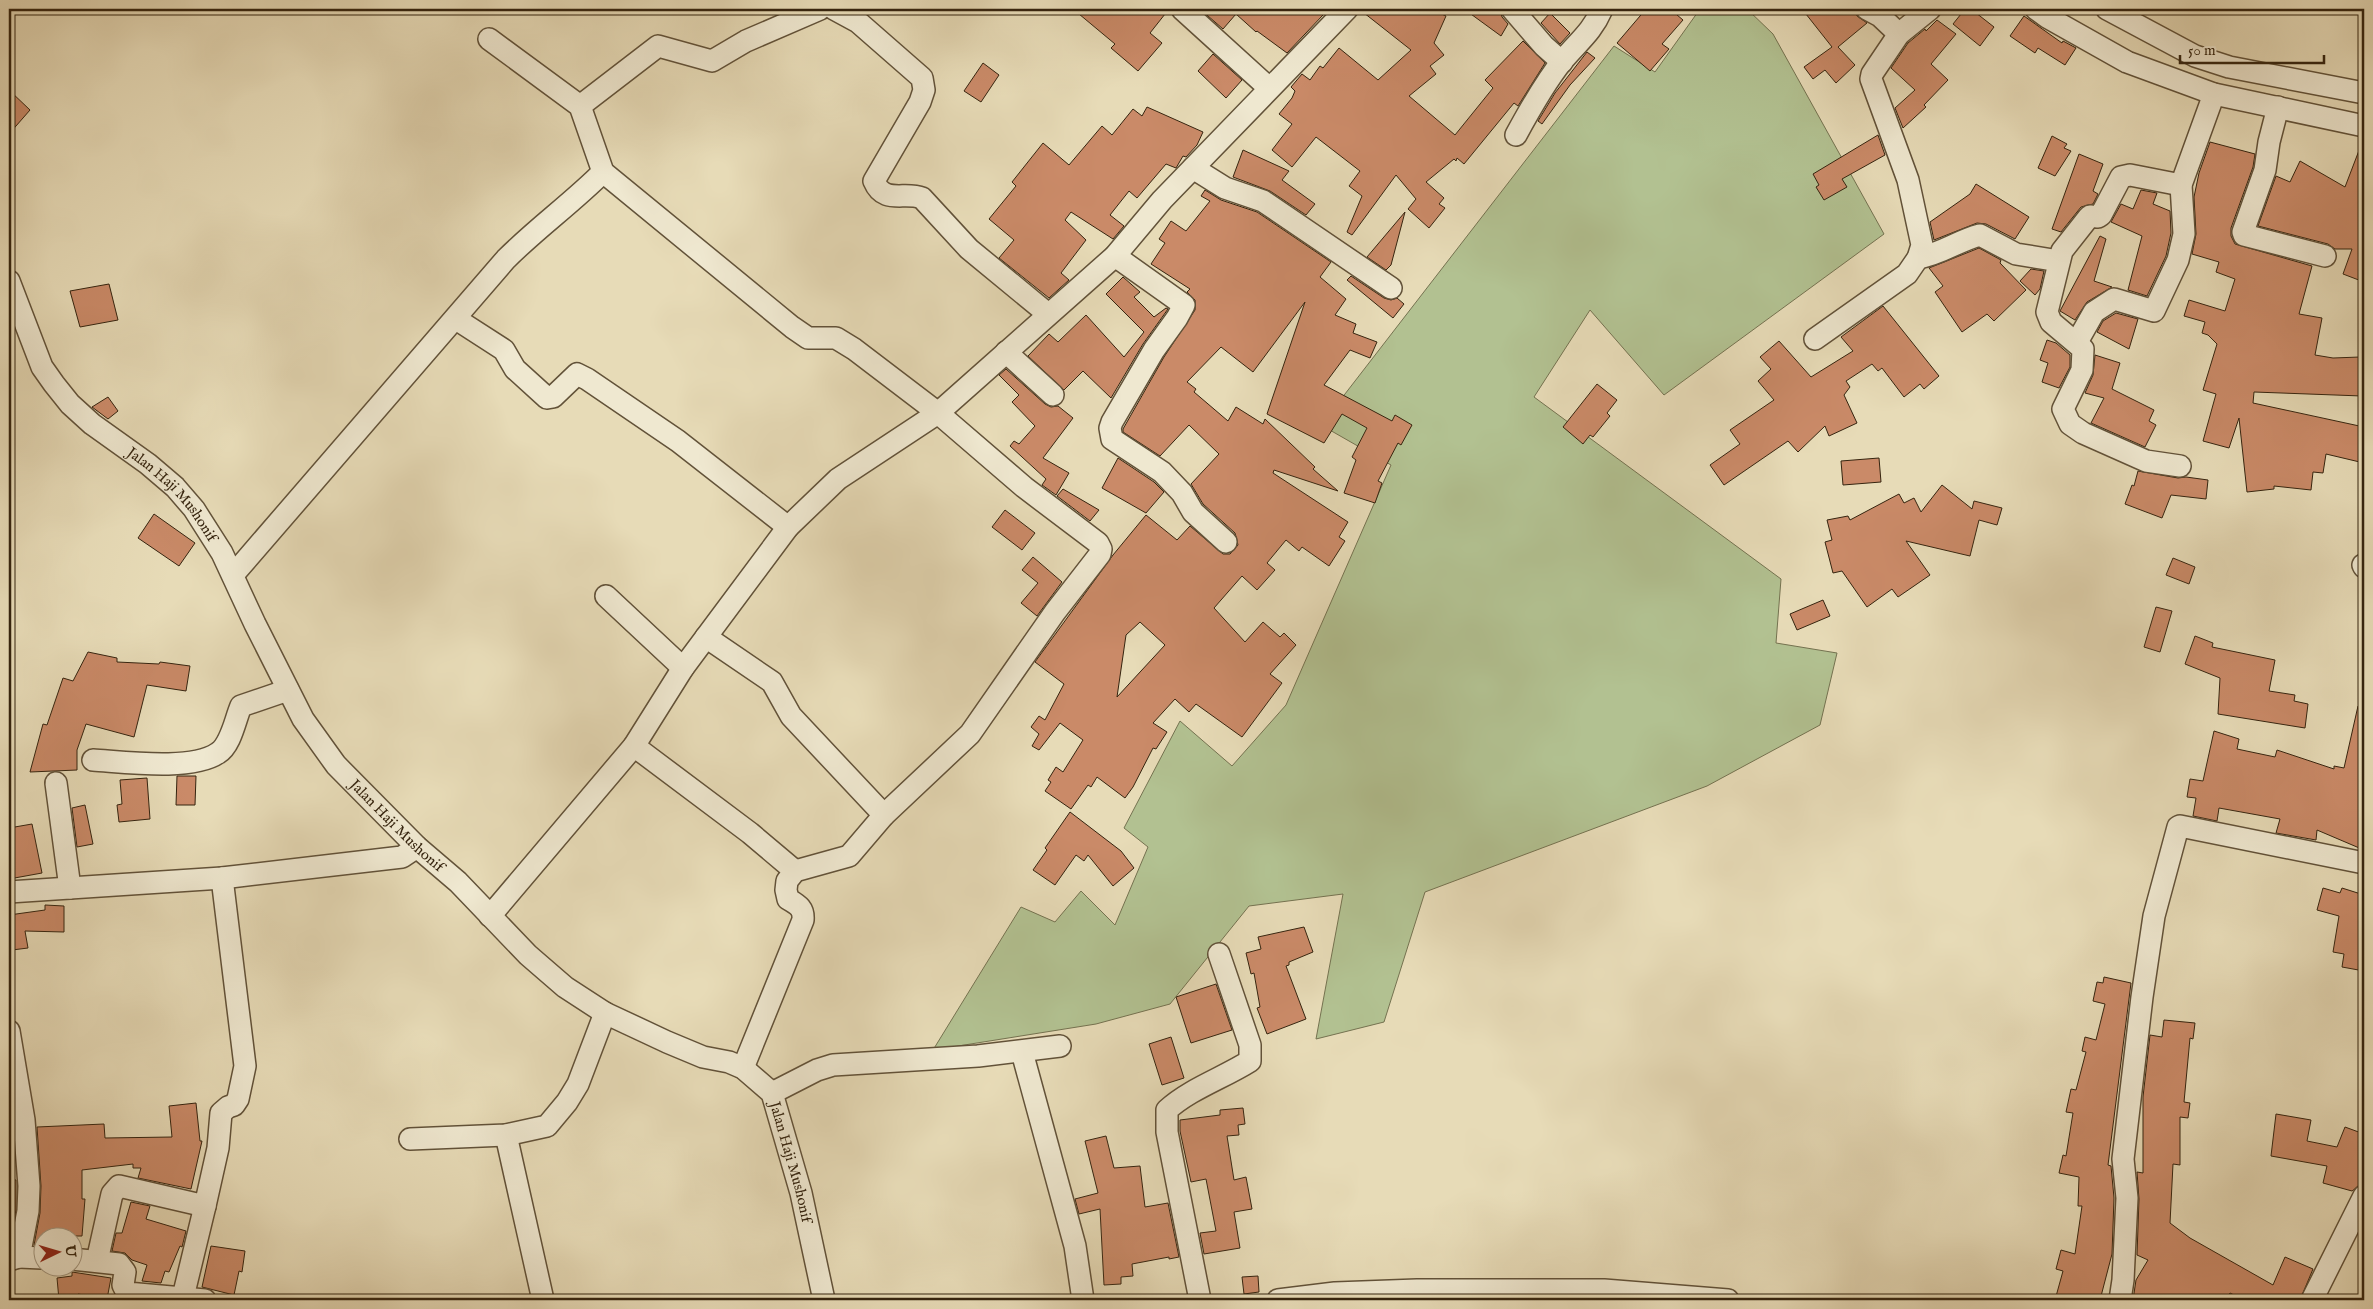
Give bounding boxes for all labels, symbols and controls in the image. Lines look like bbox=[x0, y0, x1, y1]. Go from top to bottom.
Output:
scale bar bbox=[2180, 32, 2324, 64]
text: 50 m bbox=[2188, 41, 2216, 60]
street label: Jalan Haji Mushonif bbox=[121, 442, 223, 548]
street label: Jalan Haji Mushonif bbox=[344, 774, 450, 878]
street label: Jalan Haji Mushonif bbox=[764, 1097, 817, 1227]
north arrow bbox=[32, 1226, 82, 1276]
text: U bbox=[60, 1243, 80, 1259]

